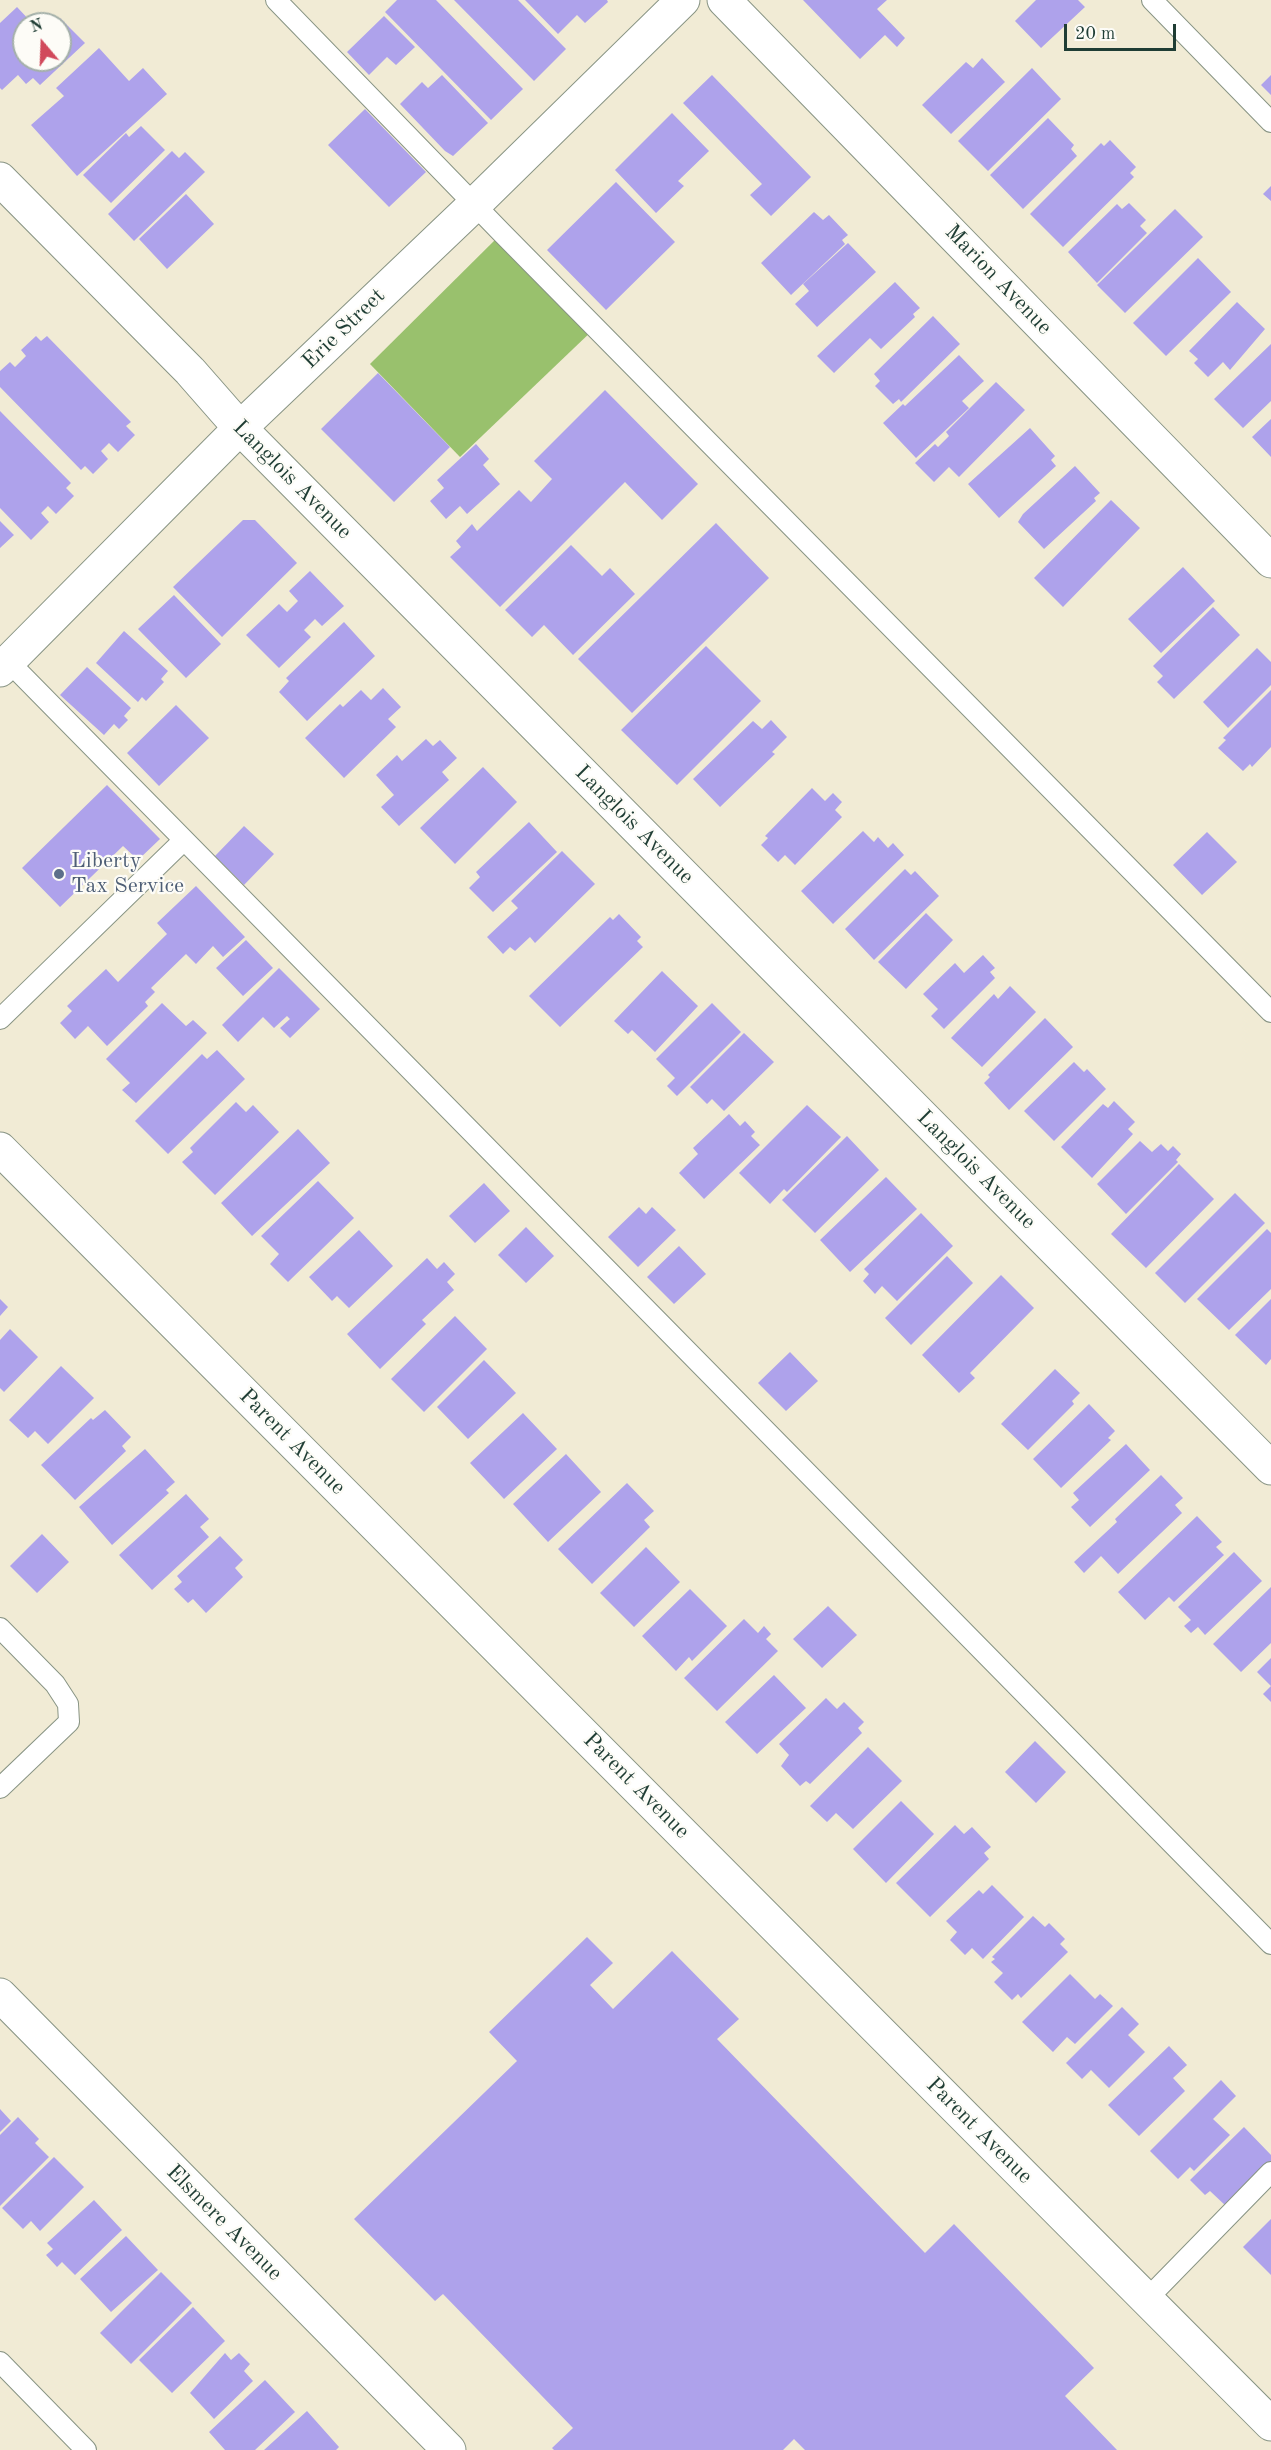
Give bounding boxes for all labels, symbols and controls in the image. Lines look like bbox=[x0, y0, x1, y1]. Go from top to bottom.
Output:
north arrow bbox=[12, 12, 72, 72]
scale bar bbox=[1067, 12, 1180, 50]
text: N bbox=[28, 17, 45, 36]
text: 20 m bbox=[1075, 25, 1115, 43]
street label: Marion Avenue bbox=[939, 219, 1057, 341]
street label: Erie Street bbox=[297, 283, 391, 375]
street label: Langlois Avenue bbox=[227, 415, 357, 545]
street label: Langlois Avenue bbox=[569, 760, 699, 890]
place label: Liberty Tax Service bbox=[71, 848, 184, 900]
marker: Liberty Tax Service bbox=[52, 867, 66, 881]
street label: Langlois Avenue bbox=[911, 1105, 1041, 1235]
street label: Parent Avenue bbox=[233, 1383, 351, 1501]
street label: Parent Avenue bbox=[577, 1727, 695, 1845]
street label: Parent Avenue bbox=[920, 2072, 1038, 2190]
street label: Elsmere Avenue bbox=[160, 2159, 288, 2287]

